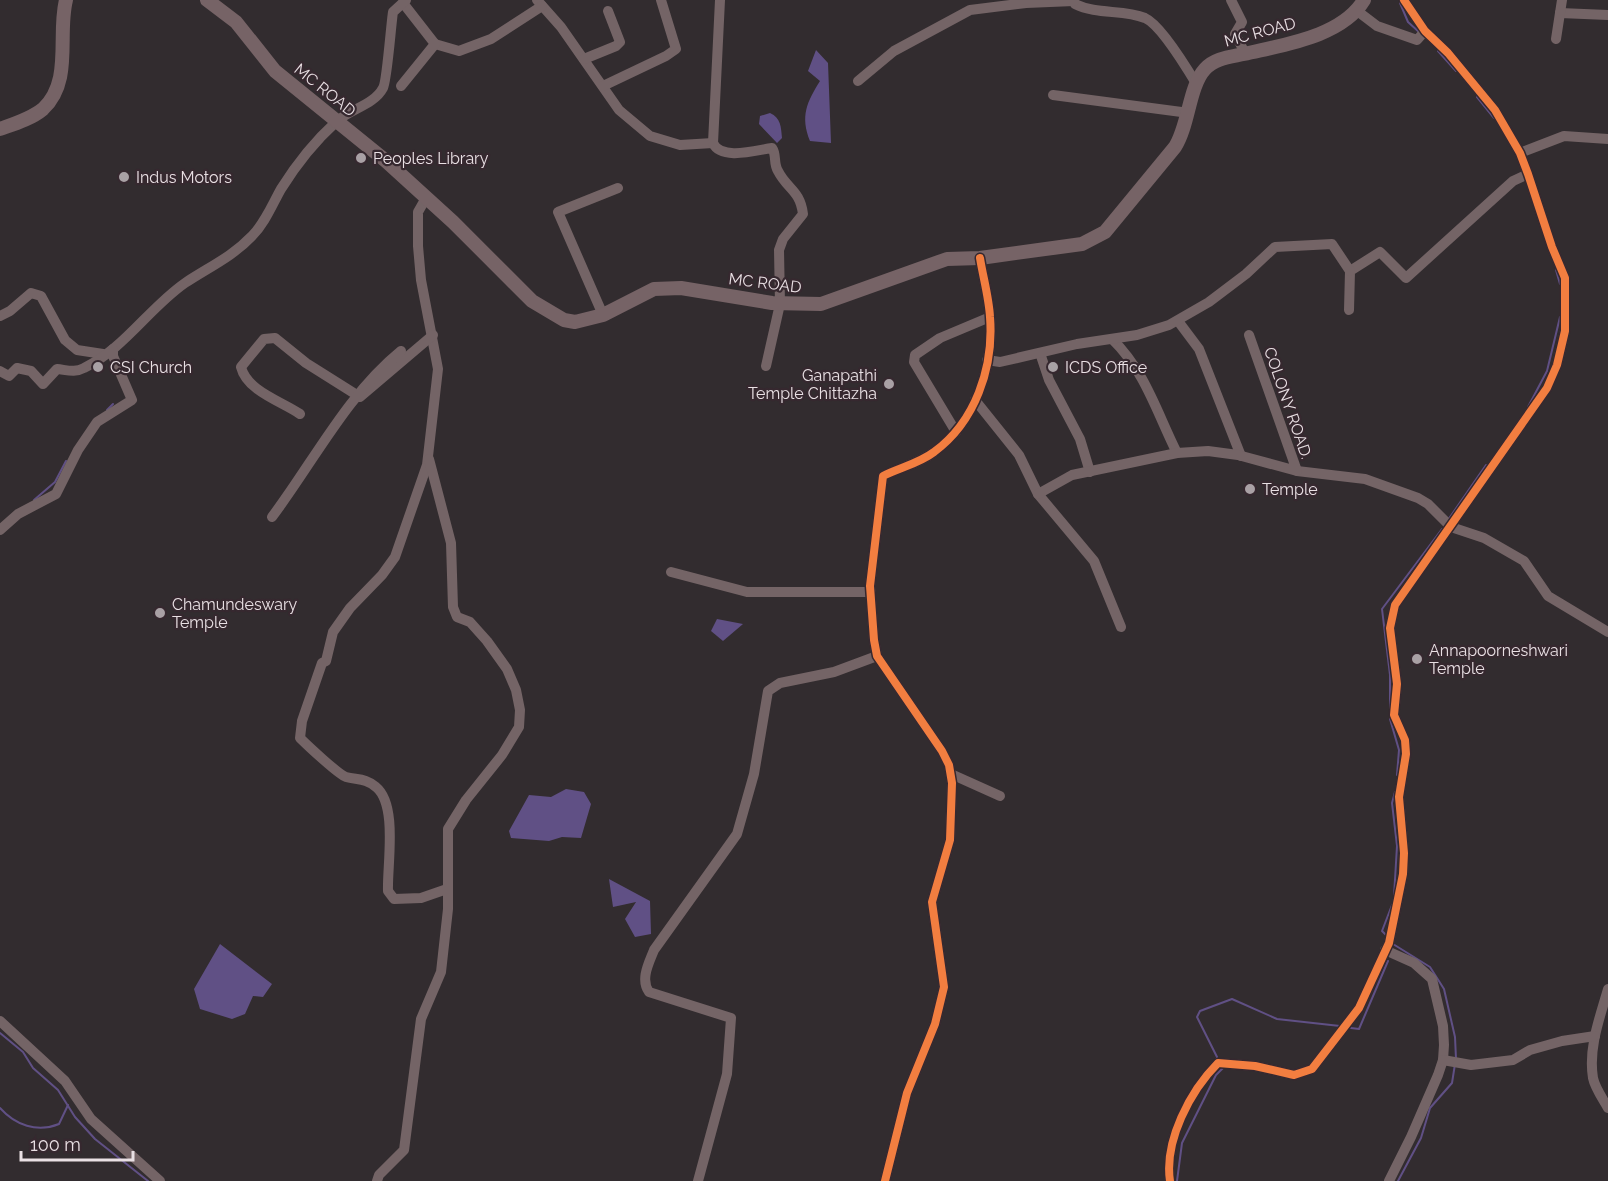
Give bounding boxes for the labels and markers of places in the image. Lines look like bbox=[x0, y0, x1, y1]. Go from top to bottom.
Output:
place label: Peoples Library bbox=[373, 149, 489, 168]
marker: Peoples Library bbox=[354, 151, 368, 165]
place label: Indus Motors bbox=[136, 168, 232, 187]
marker: Indus Motors bbox=[117, 170, 131, 184]
place label: CSI Church bbox=[110, 358, 192, 377]
place label: ICDS Office bbox=[1065, 358, 1147, 377]
marker: CSI Church bbox=[91, 360, 105, 374]
marker: ICDS Office bbox=[1046, 360, 1060, 374]
place label: Ganapathi Temple Chittazha bbox=[748, 366, 877, 403]
marker: Ganapathi Temple Chittazha bbox=[882, 377, 896, 391]
place label: Temple bbox=[1262, 480, 1318, 499]
marker: Temple bbox=[1243, 482, 1257, 496]
place label: Chamundeswary Temple bbox=[172, 595, 298, 632]
marker: Chamundeswary Temple bbox=[153, 606, 167, 620]
place label: Annapoorneshwari Temple bbox=[1429, 641, 1568, 678]
marker: Annapoorneshwari Temple bbox=[1410, 652, 1424, 666]

